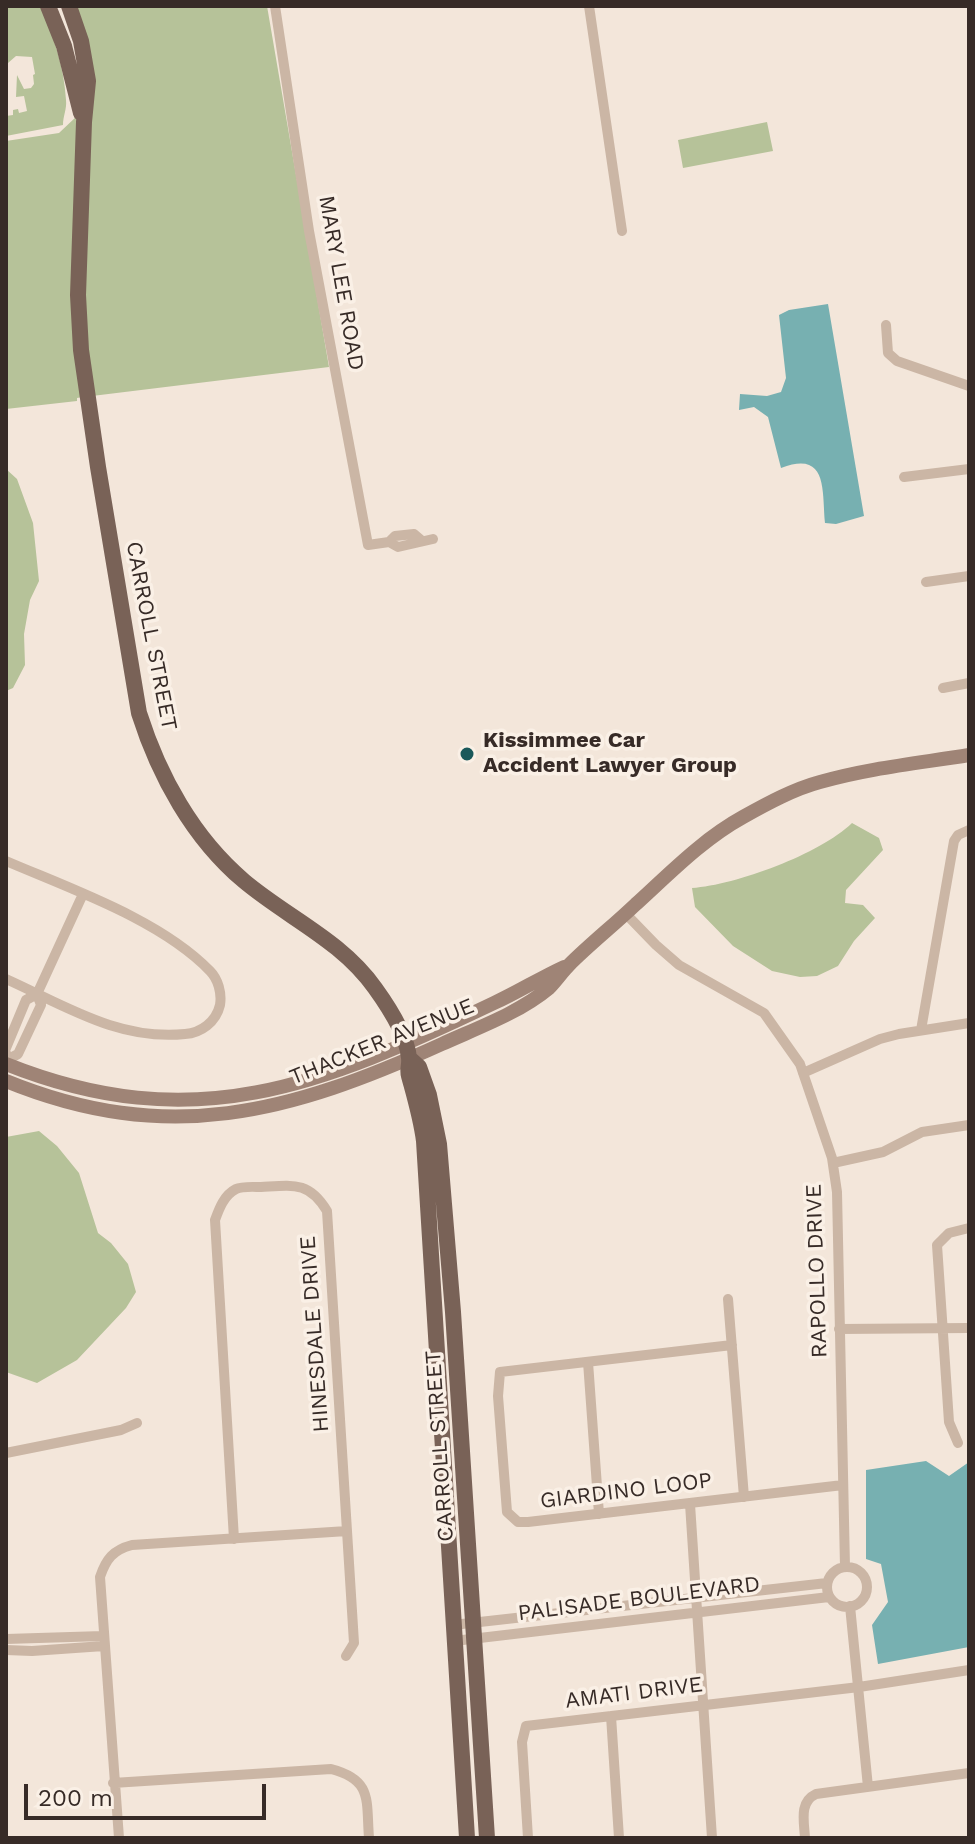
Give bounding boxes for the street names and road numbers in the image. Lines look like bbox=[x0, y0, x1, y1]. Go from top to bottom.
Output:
street label: MARY LEE ROAD bbox=[313, 193, 369, 373]
street label: CARROLL STREET bbox=[120, 539, 182, 733]
street label: THACKER AVENUE bbox=[286, 993, 478, 1091]
street label: RAPOLLO DRIVE bbox=[801, 1184, 833, 1358]
street label: HINESDALE DRIVE bbox=[295, 1235, 335, 1433]
street label: CARROLL STREET bbox=[420, 1349, 460, 1543]
street label: GIARDINO LOOP bbox=[539, 1467, 713, 1515]
street label: PALISADE BOULEVARD bbox=[516, 1571, 762, 1627]
street label: AMATI DRIVE bbox=[564, 1671, 704, 1715]

